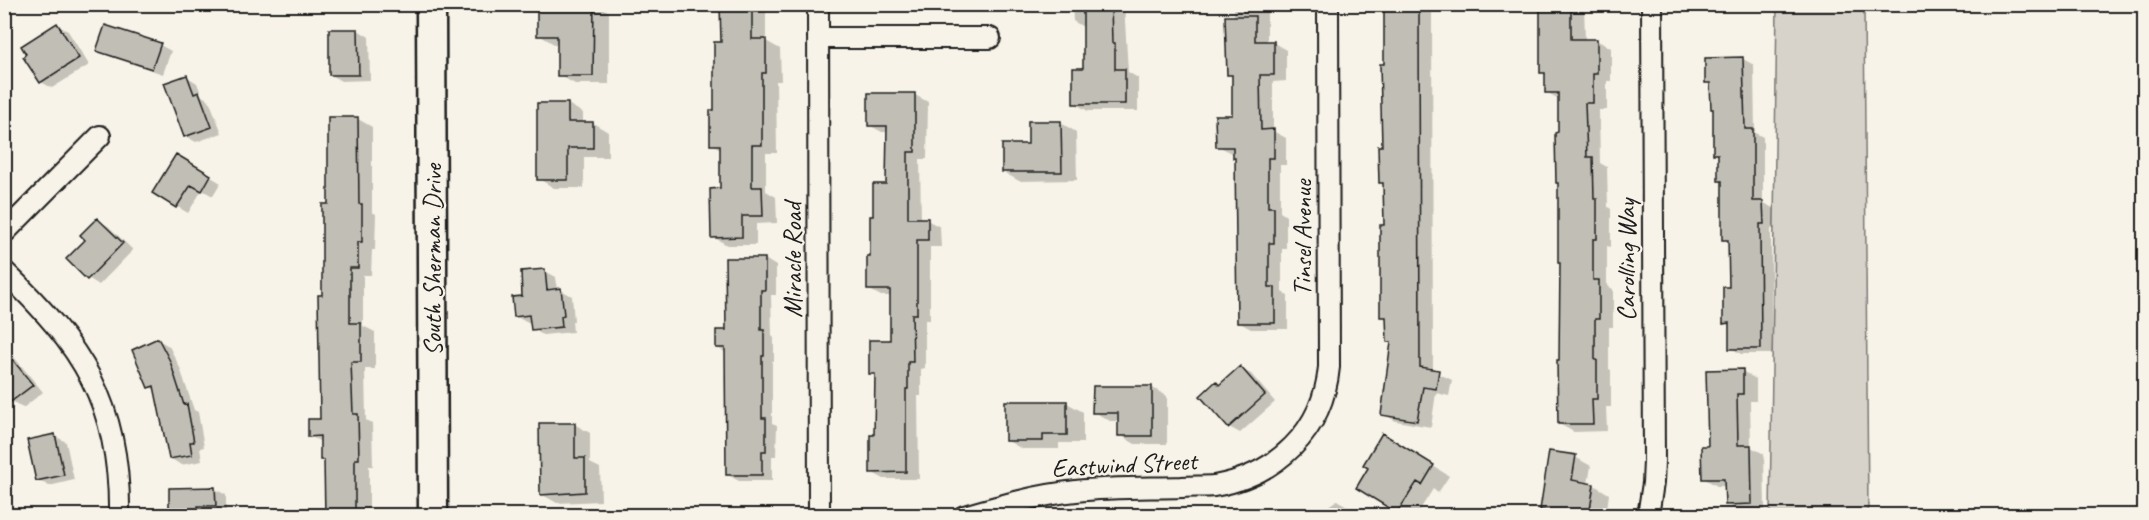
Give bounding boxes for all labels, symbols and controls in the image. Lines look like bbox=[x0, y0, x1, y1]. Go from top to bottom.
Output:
street label: South Sherman Drive bbox=[416, 162, 449, 356]
street label: Tinsel Avenue bbox=[1286, 178, 1319, 296]
street label: Carolling Way bbox=[1610, 197, 1643, 321]
street label: Miracle Road bbox=[776, 199, 809, 318]
street label: Eastwind Street bbox=[1051, 444, 1200, 485]

